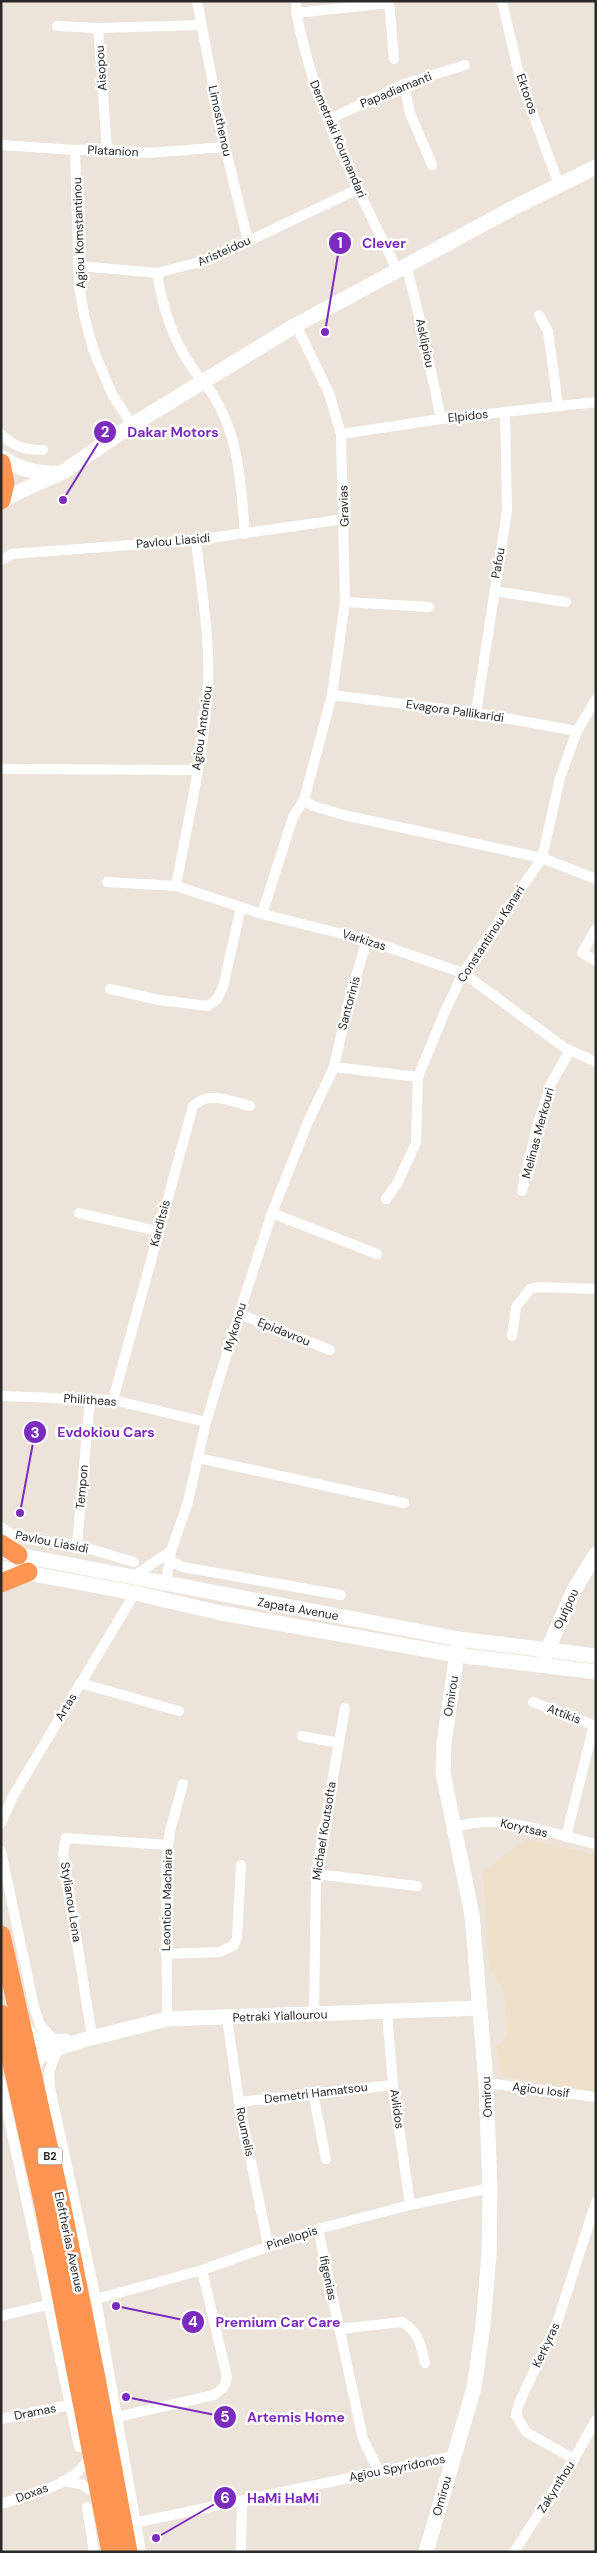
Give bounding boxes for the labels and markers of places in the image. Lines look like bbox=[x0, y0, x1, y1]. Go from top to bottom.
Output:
callout: Clever bbox=[327, 229, 416, 258]
callout: Dakar Motors bbox=[92, 417, 229, 446]
callout: Evdokiou Cars bbox=[22, 1418, 165, 1447]
callout: Premium Car Care bbox=[181, 2308, 350, 2337]
callout: Artemis Home bbox=[212, 2402, 355, 2431]
callout: HaMi HaMi bbox=[212, 2484, 329, 2513]

